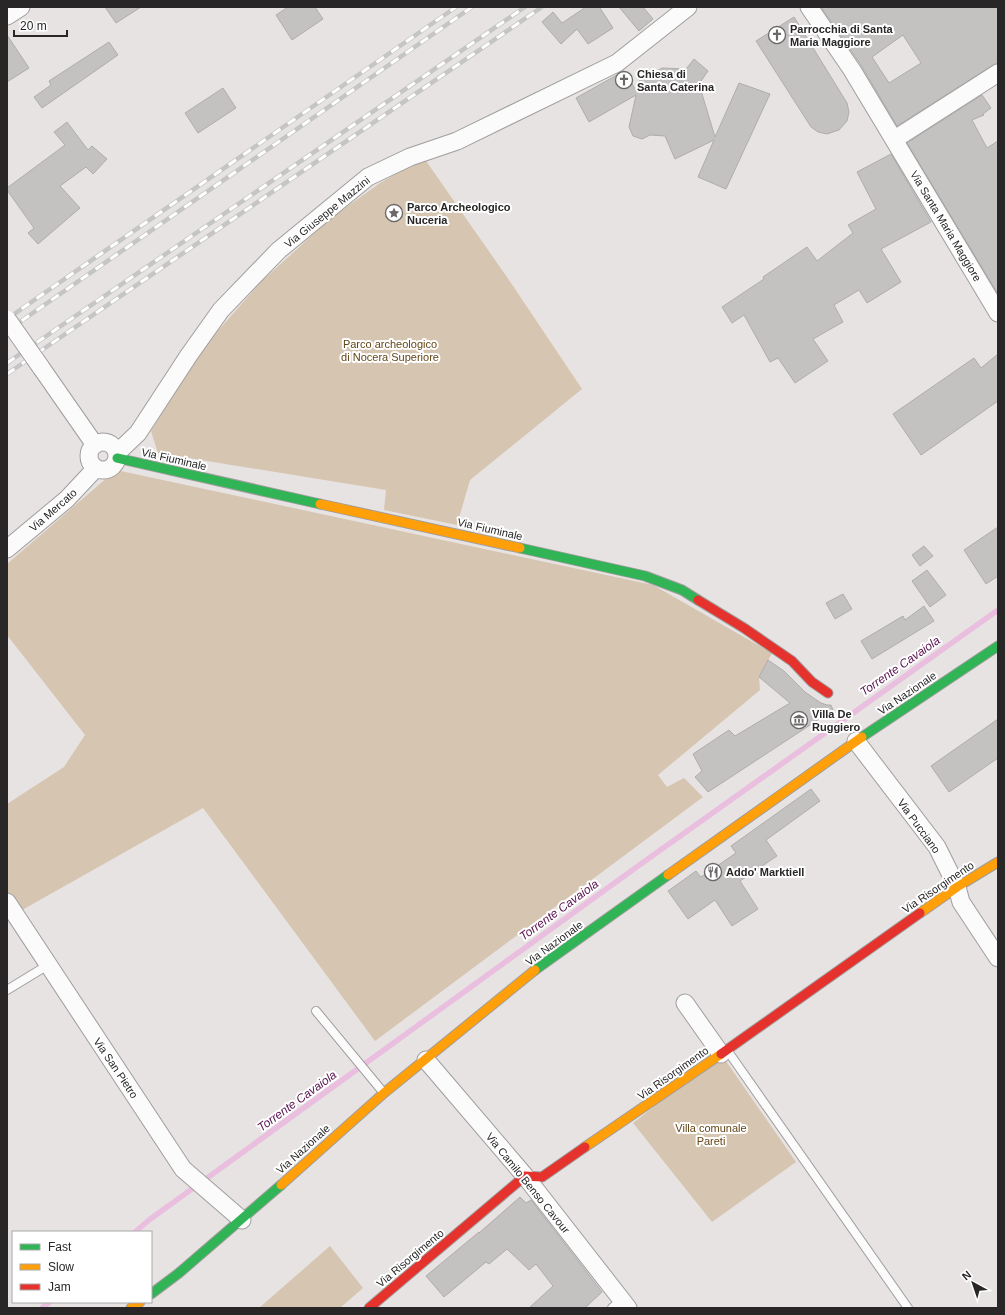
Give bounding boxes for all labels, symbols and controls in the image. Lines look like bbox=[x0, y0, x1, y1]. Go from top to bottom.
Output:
scale bar bbox=[14, 12, 67, 38]
text: 20 m bbox=[20, 19, 47, 33]
place label: Parrocchia di Santa Maria Maggiore bbox=[790, 23, 894, 48]
church icon: Parrocchia di Santa Maria Maggiore bbox=[767, 25, 787, 45]
place label: Chiesa di Santa Caterina bbox=[637, 68, 715, 93]
church icon: Chiesa di Santa Caterina bbox=[614, 70, 634, 90]
street label: Via Santa Maria Maggiore bbox=[908, 168, 984, 284]
street label: Via Giuseppe Mazzini bbox=[282, 174, 372, 250]
place label: Parco Archeologico Nuceria bbox=[407, 201, 511, 226]
place icon: Parco Archeologico Nuceria bbox=[384, 203, 404, 223]
park label: Parco archeologico di Nocera Superiore bbox=[341, 338, 439, 363]
street label: Via Fiuminale bbox=[140, 446, 208, 472]
street label: Via Mercato bbox=[27, 486, 79, 534]
street label: Via Fiuminale bbox=[456, 516, 524, 542]
water label: Torrente Cavaiola bbox=[857, 633, 943, 699]
street label: Via Nazionale bbox=[876, 669, 938, 717]
place label: Villa De Ruggiero bbox=[812, 708, 861, 733]
museum icon: Villa De Ruggiero bbox=[789, 710, 809, 730]
street label: Via Pucciano bbox=[895, 797, 943, 855]
street label: Via Risorgimento bbox=[900, 859, 976, 915]
restaurant icon: Addo' Marktiell bbox=[703, 862, 723, 882]
place label: Addo' Marktiell bbox=[726, 866, 804, 878]
water label: Torrente Cavaiola bbox=[517, 876, 602, 943]
street label: Via Nazionale bbox=[523, 918, 585, 968]
street label: Via San Pietro bbox=[91, 1036, 141, 1100]
street label: Via Risorgimento bbox=[635, 1044, 711, 1102]
water label: Torrente Cavaiola bbox=[255, 1067, 340, 1134]
street label: Via Nazionale bbox=[274, 1122, 332, 1176]
park label: Villa comunale Pareti bbox=[675, 1122, 747, 1147]
street label: Via Camilo Benso Cavour bbox=[484, 1130, 572, 1236]
street label: Via Risorgimento bbox=[374, 1227, 446, 1289]
legend bbox=[12, 1231, 152, 1303]
text: Fast bbox=[48, 1240, 72, 1254]
text: Slow bbox=[48, 1260, 74, 1274]
north arrow bbox=[953, 1263, 993, 1303]
text: N bbox=[960, 1268, 974, 1282]
text: Jam bbox=[48, 1280, 71, 1294]

